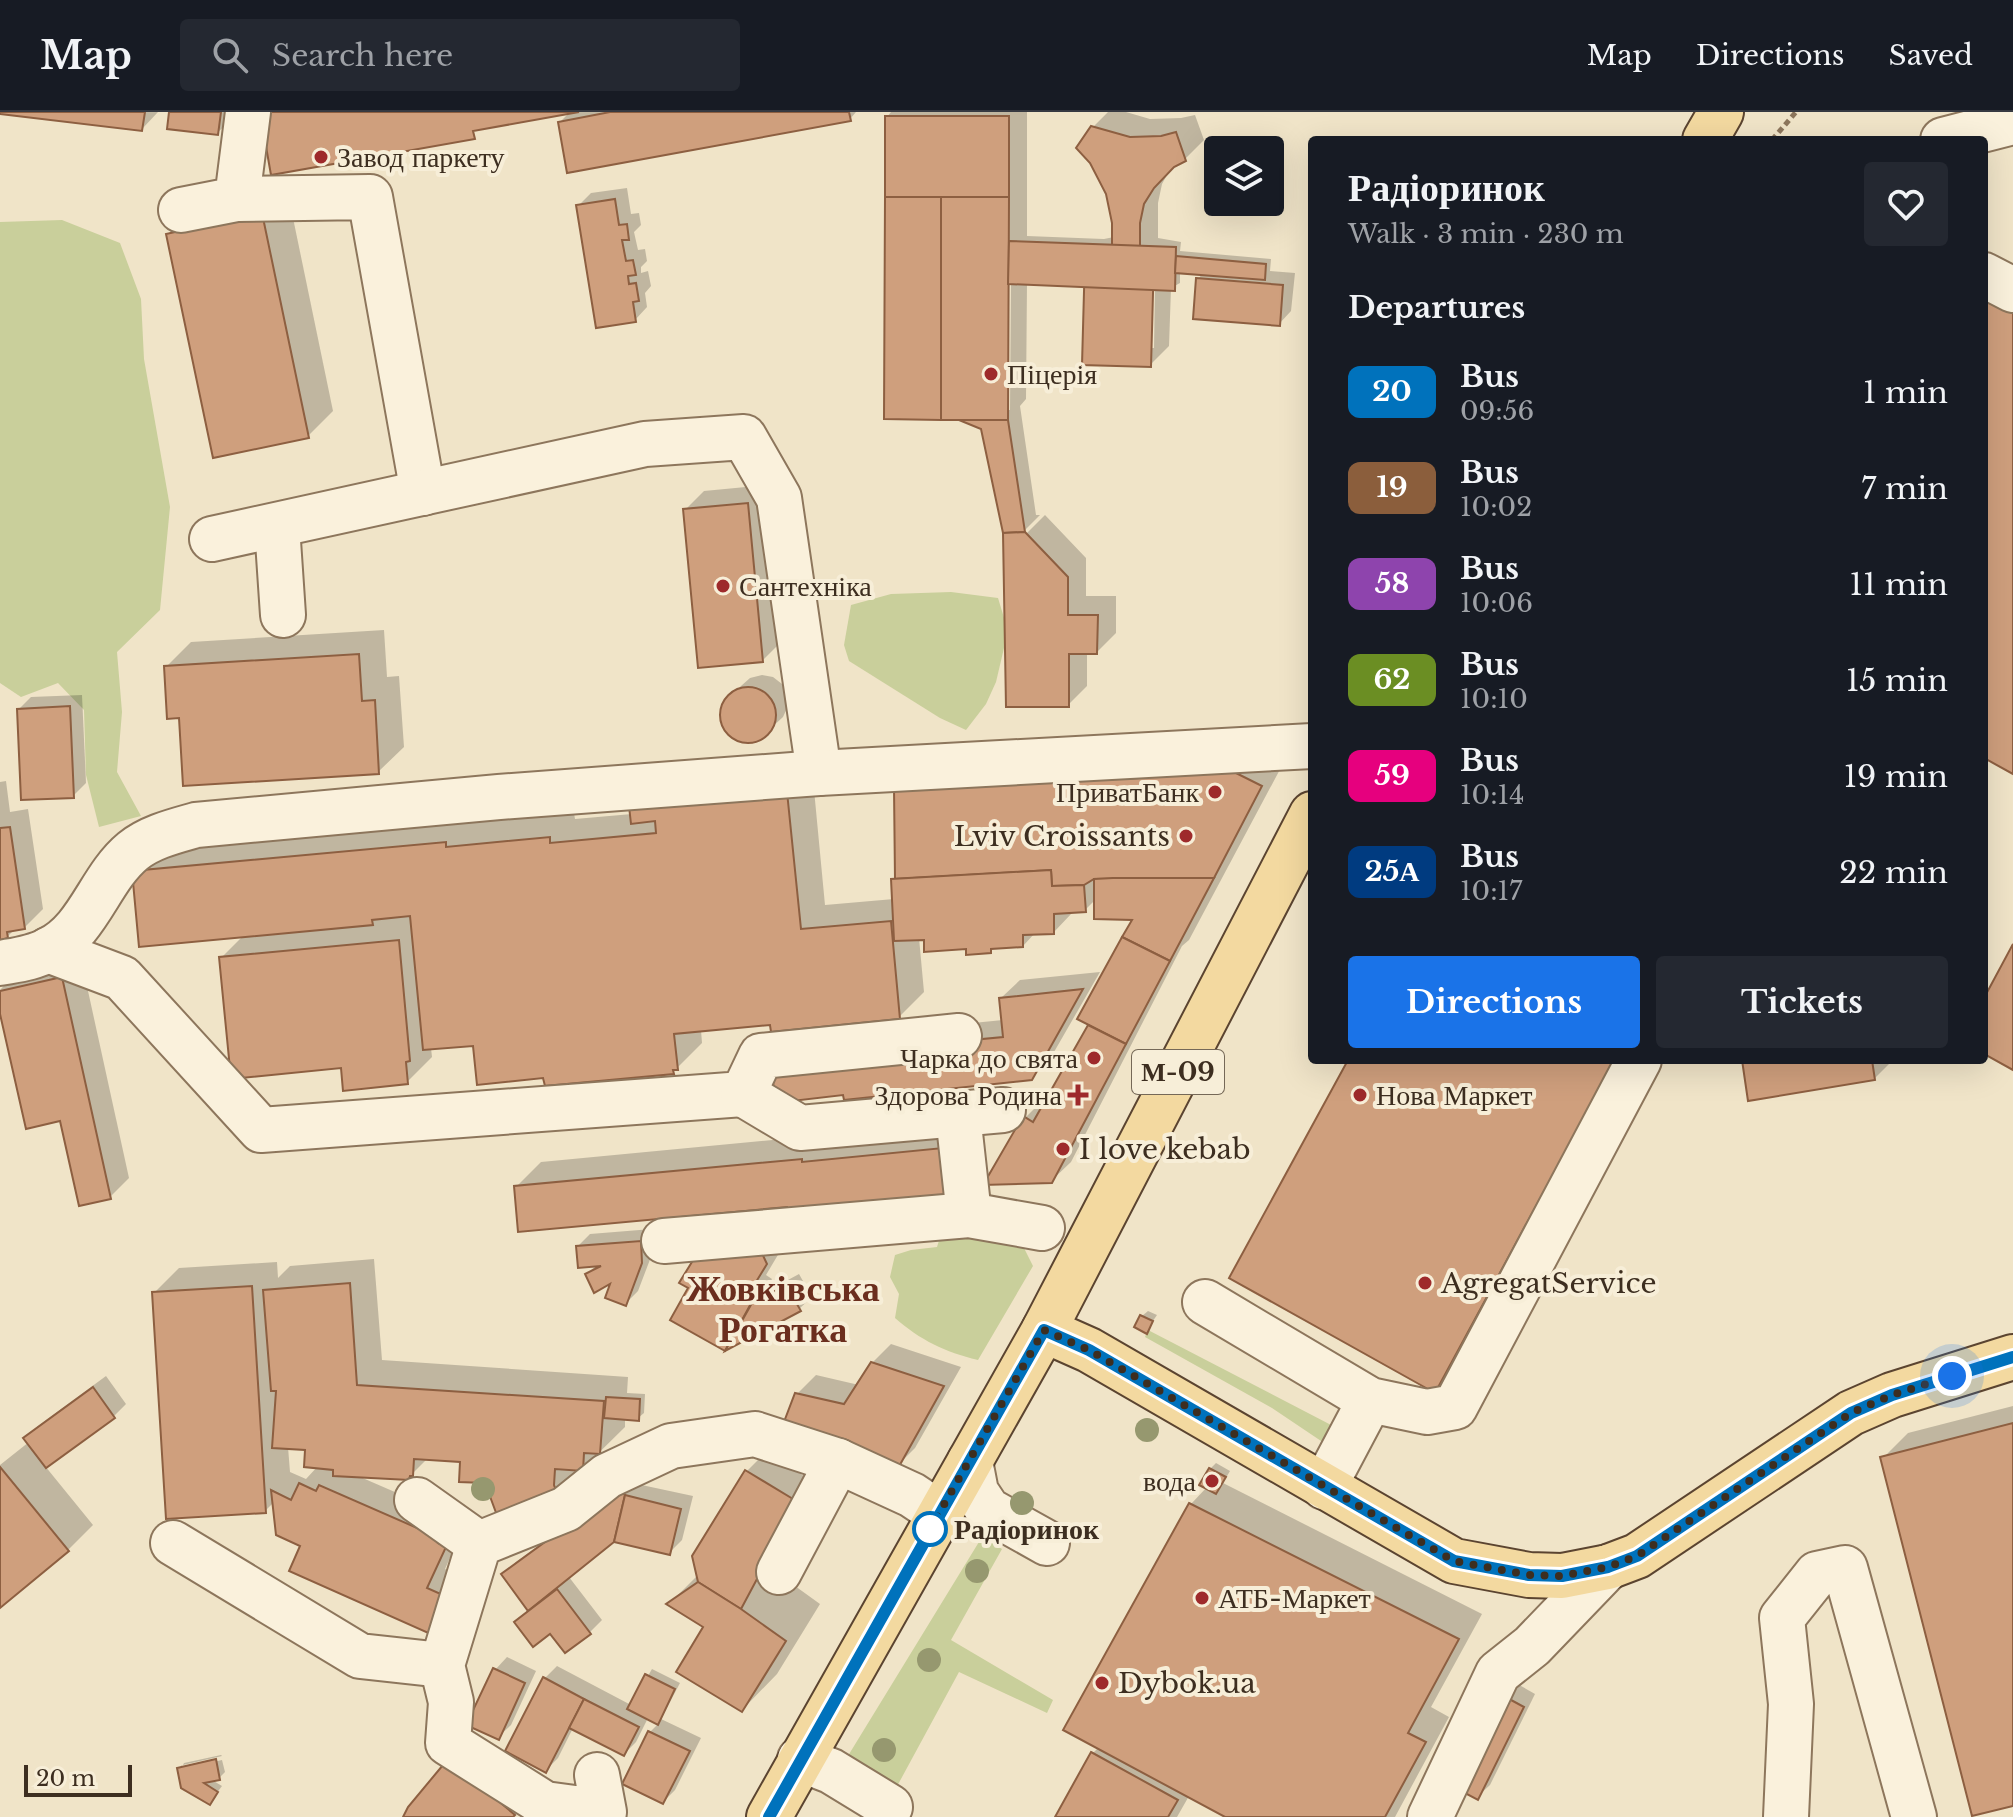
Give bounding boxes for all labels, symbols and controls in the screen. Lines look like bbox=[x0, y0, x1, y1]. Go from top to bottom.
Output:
search box bbox=[180, 19, 740, 91]
text: Map bbox=[40, 32, 132, 79]
icon: search bbox=[208, 33, 252, 77]
text: Search here bbox=[272, 37, 453, 74]
text: Map bbox=[1587, 38, 1652, 73]
text: Directions bbox=[1696, 38, 1845, 73]
text: Saved bbox=[1889, 38, 1973, 73]
map controls bbox=[1204, 136, 1284, 216]
button: layers bbox=[1204, 136, 1284, 216]
place label: Завод паркету bbox=[337, 140, 505, 175]
marker: Завод паркету bbox=[312, 148, 330, 166]
button: heart bbox=[1864, 162, 1948, 246]
text: Радіоринок bbox=[1348, 164, 1545, 211]
text: Walk · 3 min · 230 m bbox=[1348, 218, 1624, 250]
text: Departures bbox=[1348, 289, 1525, 326]
place label: Піцерія bbox=[1007, 357, 1097, 392]
text: Bus bbox=[1460, 358, 1519, 395]
marker: Піцерія bbox=[982, 365, 1000, 383]
text: 20 bbox=[1372, 374, 1412, 409]
text: 1 min bbox=[1863, 374, 1948, 411]
text: 09:56 bbox=[1460, 395, 1534, 427]
text: Bus bbox=[1460, 454, 1519, 491]
text: 19 bbox=[1376, 470, 1408, 505]
text: 7 min bbox=[1861, 470, 1948, 507]
text: 10:02 bbox=[1460, 491, 1532, 523]
text: Bus bbox=[1460, 550, 1519, 587]
text: 58 bbox=[1375, 566, 1409, 601]
text: 11 min bbox=[1850, 566, 1948, 603]
place label: Сантехніка bbox=[739, 569, 872, 604]
marker: Сантехніка bbox=[714, 577, 732, 595]
text: 10:06 bbox=[1460, 587, 1533, 619]
text: Bus bbox=[1460, 646, 1519, 683]
text: 62 bbox=[1373, 662, 1411, 697]
text: 15 min bbox=[1846, 662, 1948, 699]
text: 10:10 bbox=[1460, 683, 1528, 715]
text: Bus bbox=[1460, 742, 1519, 779]
text: 59 bbox=[1374, 758, 1410, 793]
text: 19 min bbox=[1844, 758, 1948, 795]
place label: ПриватБанк bbox=[1056, 775, 1199, 810]
text: 10:14 bbox=[1460, 779, 1524, 811]
marker: ПриватБанк bbox=[1206, 783, 1224, 801]
place label: Lviv Croissants bbox=[954, 819, 1170, 854]
marker: Lviv Croissants bbox=[1177, 827, 1195, 845]
text: Bus bbox=[1460, 838, 1519, 875]
text: 25А bbox=[1364, 854, 1420, 889]
text: 22 min bbox=[1839, 854, 1948, 891]
text: 10:17 bbox=[1460, 875, 1522, 907]
button: Directions bbox=[1348, 956, 1640, 1048]
button: Tickets bbox=[1656, 956, 1948, 1048]
place label: Чарка до свята bbox=[900, 1041, 1079, 1076]
marker: Чарка до свята bbox=[1085, 1049, 1103, 1067]
road number: М-09 bbox=[1132, 1050, 1224, 1094]
place label: Здорова Родина bbox=[874, 1078, 1063, 1113]
place label: Нова Маркет bbox=[1376, 1078, 1532, 1113]
marker: Здорова Родина bbox=[1069, 1086, 1087, 1104]
marker: Нова Маркет bbox=[1351, 1086, 1369, 1104]
place label: I love kebab bbox=[1079, 1132, 1250, 1167]
marker: I love kebab bbox=[1054, 1140, 1072, 1158]
district label: Жовківська Рогатка bbox=[686, 1266, 880, 1352]
place label: AgregatService bbox=[1440, 1266, 1657, 1301]
marker: AgregatService bbox=[1416, 1274, 1434, 1292]
your location bbox=[1932, 1356, 1972, 1396]
place label: вода bbox=[1143, 1464, 1197, 1499]
marker: вода bbox=[1203, 1472, 1221, 1490]
marker: Радіоринок bbox=[913, 1512, 947, 1546]
place label: Радіоринок bbox=[954, 1512, 1100, 1547]
place label: АТБ-Маркет bbox=[1218, 1581, 1371, 1616]
marker: АТБ-Маркет bbox=[1193, 1589, 1211, 1607]
place label: Dybok.ua bbox=[1118, 1666, 1256, 1701]
marker: Dybok.ua bbox=[1093, 1674, 1111, 1692]
scale bar bbox=[24, 1761, 132, 1797]
text: 20 m bbox=[36, 1765, 95, 1792]

